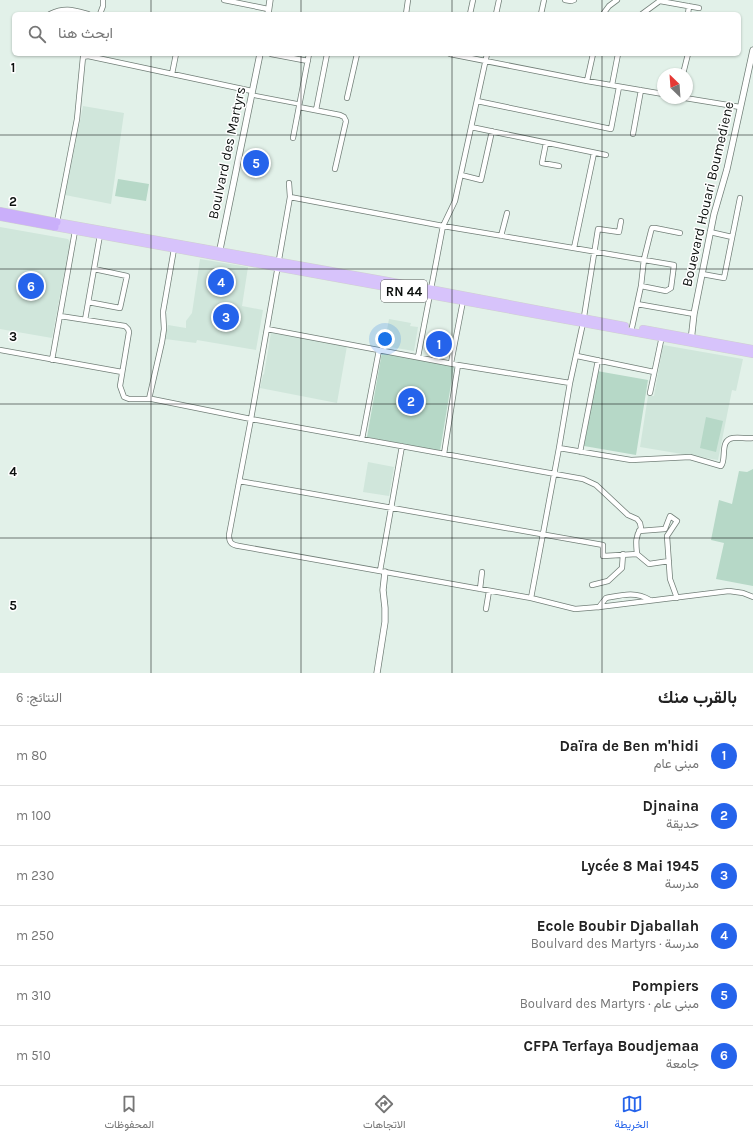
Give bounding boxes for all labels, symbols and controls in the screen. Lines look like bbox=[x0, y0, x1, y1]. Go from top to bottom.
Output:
search box bbox=[12, 12, 741, 56]
icon: search bbox=[26, 23, 48, 45]
text: ابحث هنا bbox=[58, 24, 113, 42]
text: 1 bbox=[11, 60, 15, 75]
north arrow bbox=[657, 68, 693, 104]
street label: Boulvard des Martyrs bbox=[205, 85, 249, 221]
street label: Bouevard Houari Boumediene bbox=[678, 100, 738, 288]
pin: 5 bbox=[243, 148, 269, 178]
text: 2 bbox=[9, 194, 17, 209]
pin: 4 bbox=[208, 267, 234, 297]
pin: 6 bbox=[18, 271, 44, 301]
road number: RN 44 bbox=[381, 280, 427, 302]
pin: 3 bbox=[213, 302, 239, 332]
text: 3 bbox=[9, 329, 17, 344]
your location bbox=[375, 329, 395, 349]
pin: 1 bbox=[426, 329, 452, 359]
pin: 2 bbox=[398, 386, 424, 416]
text: 4 bbox=[9, 464, 17, 479]
text: 5 bbox=[9, 598, 17, 613]
text: بالقرب منك bbox=[658, 687, 737, 707]
text: النتائج: 6 bbox=[16, 690, 62, 705]
text: Daïra de Ben m'hidi bbox=[559, 737, 699, 755]
text: 80 m bbox=[16, 748, 47, 763]
text: 1 bbox=[722, 748, 726, 763]
text: مبنى عام bbox=[654, 756, 699, 771]
text: Djnaina bbox=[643, 797, 699, 815]
text: 100 m bbox=[16, 808, 51, 823]
text: 2 bbox=[720, 808, 728, 823]
text: حديقة bbox=[666, 816, 699, 831]
text: Lycée 8 Mai 1945 bbox=[581, 857, 699, 875]
text: 230 m bbox=[16, 868, 54, 883]
text: 3 bbox=[720, 868, 728, 883]
text: مدرسة bbox=[665, 876, 699, 891]
text: Ecole Boubir Djaballah bbox=[537, 917, 699, 935]
text: 250 m bbox=[16, 928, 54, 943]
text: 4 bbox=[720, 928, 728, 943]
text: مدرسة · Boulvard des Martyrs bbox=[531, 936, 699, 951]
text: Pompiers bbox=[632, 977, 699, 995]
text: 310 m bbox=[16, 988, 51, 1003]
text: 5 bbox=[720, 988, 728, 1003]
text: مبنى عام · Boulvard des Martyrs bbox=[520, 996, 699, 1011]
text: CFPA Terfaya Boudjemaa bbox=[523, 1037, 699, 1055]
text: 510 m bbox=[16, 1048, 51, 1063]
text: 6 bbox=[720, 1048, 728, 1063]
text: جامعة bbox=[666, 1056, 699, 1071]
tab: المحفوظات bbox=[104, 1093, 154, 1134]
tab: الاتجاهات bbox=[363, 1093, 406, 1134]
tab: الخريطة bbox=[615, 1093, 649, 1134]

